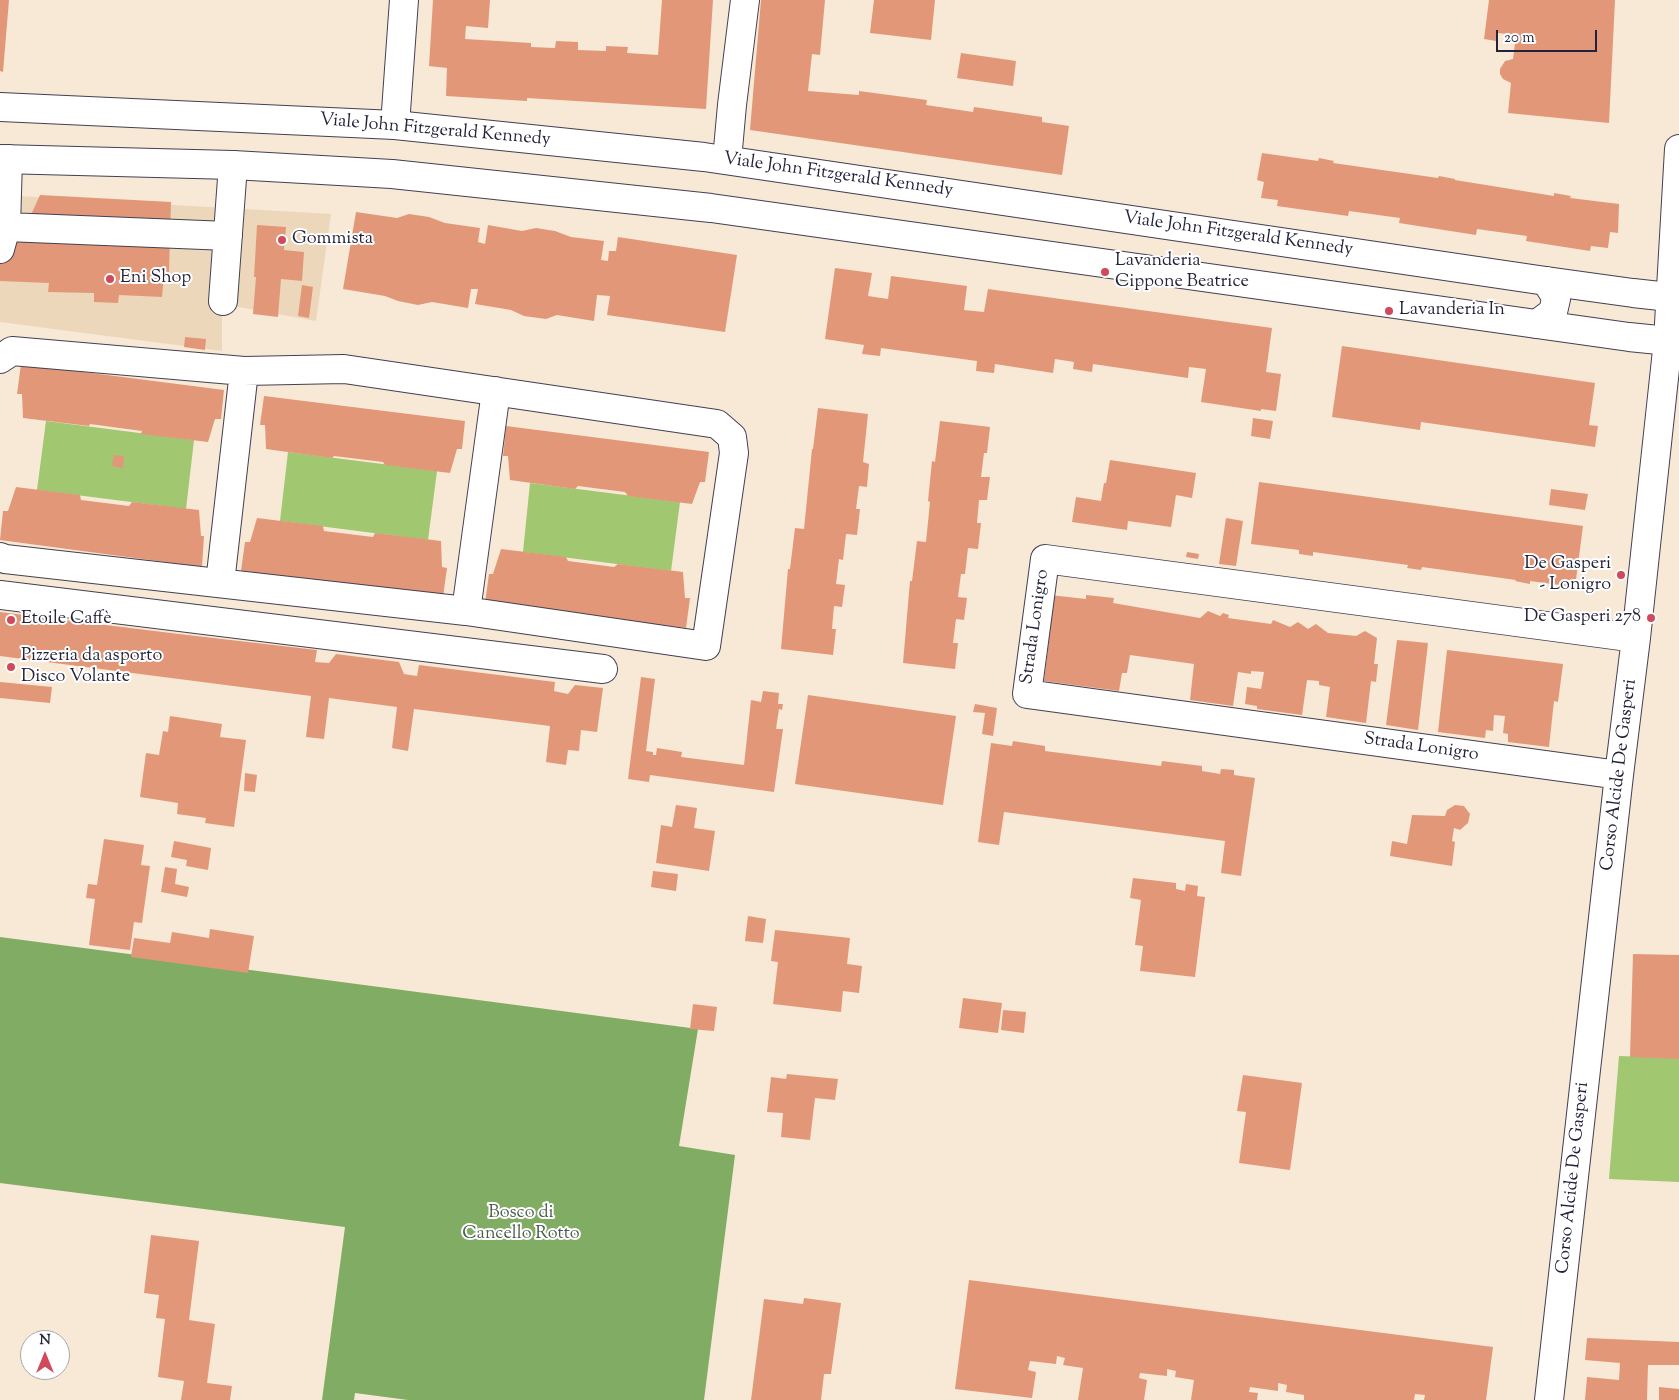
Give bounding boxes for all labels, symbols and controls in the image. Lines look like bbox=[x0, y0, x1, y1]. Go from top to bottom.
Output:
scale bar bbox=[1499, 20, 1600, 52]
text: 20 m bbox=[1504, 28, 1535, 49]
street label: Viale John Fitzgerald Kennedy bbox=[319, 110, 551, 152]
street label: Viale John Fitzgerald Kennedy bbox=[722, 149, 954, 203]
street label: Viale John Fitzgerald Kennedy bbox=[1122, 208, 1354, 262]
place label: Gommista bbox=[292, 229, 373, 251]
marker: Gommista bbox=[276, 234, 288, 246]
place label: Lavanderia Cippone Beatrice bbox=[1115, 251, 1249, 294]
marker: Lavanderia Cippone Beatrice bbox=[1099, 266, 1111, 278]
place label: Eni Shop bbox=[120, 268, 191, 290]
marker: Eni Shop bbox=[104, 273, 116, 285]
place label: Lavanderia In bbox=[1399, 300, 1505, 322]
marker: Lavanderia In bbox=[1383, 305, 1395, 317]
place label: De Gasperi - Lonigro bbox=[1524, 554, 1611, 596]
street label: Strada Lonigro bbox=[1017, 568, 1055, 686]
marker: De Gasperi - Lonigro bbox=[1615, 569, 1627, 581]
place label: De Gasperi 278 bbox=[1524, 607, 1641, 629]
place label: Etoile Caffè bbox=[21, 609, 112, 631]
marker: De Gasperi 278 bbox=[1645, 612, 1657, 624]
marker: Etoile Caffè bbox=[5, 614, 17, 626]
place label: Pizzeria da asporto Disco Volante bbox=[21, 646, 162, 689]
marker: Pizzeria da asporto Disco Volante bbox=[5, 661, 17, 673]
street label: Corso Alcide De Gasperi bbox=[1598, 678, 1642, 872]
street label: Strada Lonigro bbox=[1362, 729, 1480, 767]
street label: Corso Alcide De Gasperi bbox=[1553, 1081, 1595, 1275]
park label: Bosco di Cancello Rotto bbox=[462, 1203, 580, 1246]
north arrow bbox=[20, 1330, 70, 1380]
text: N bbox=[39, 1331, 51, 1351]

